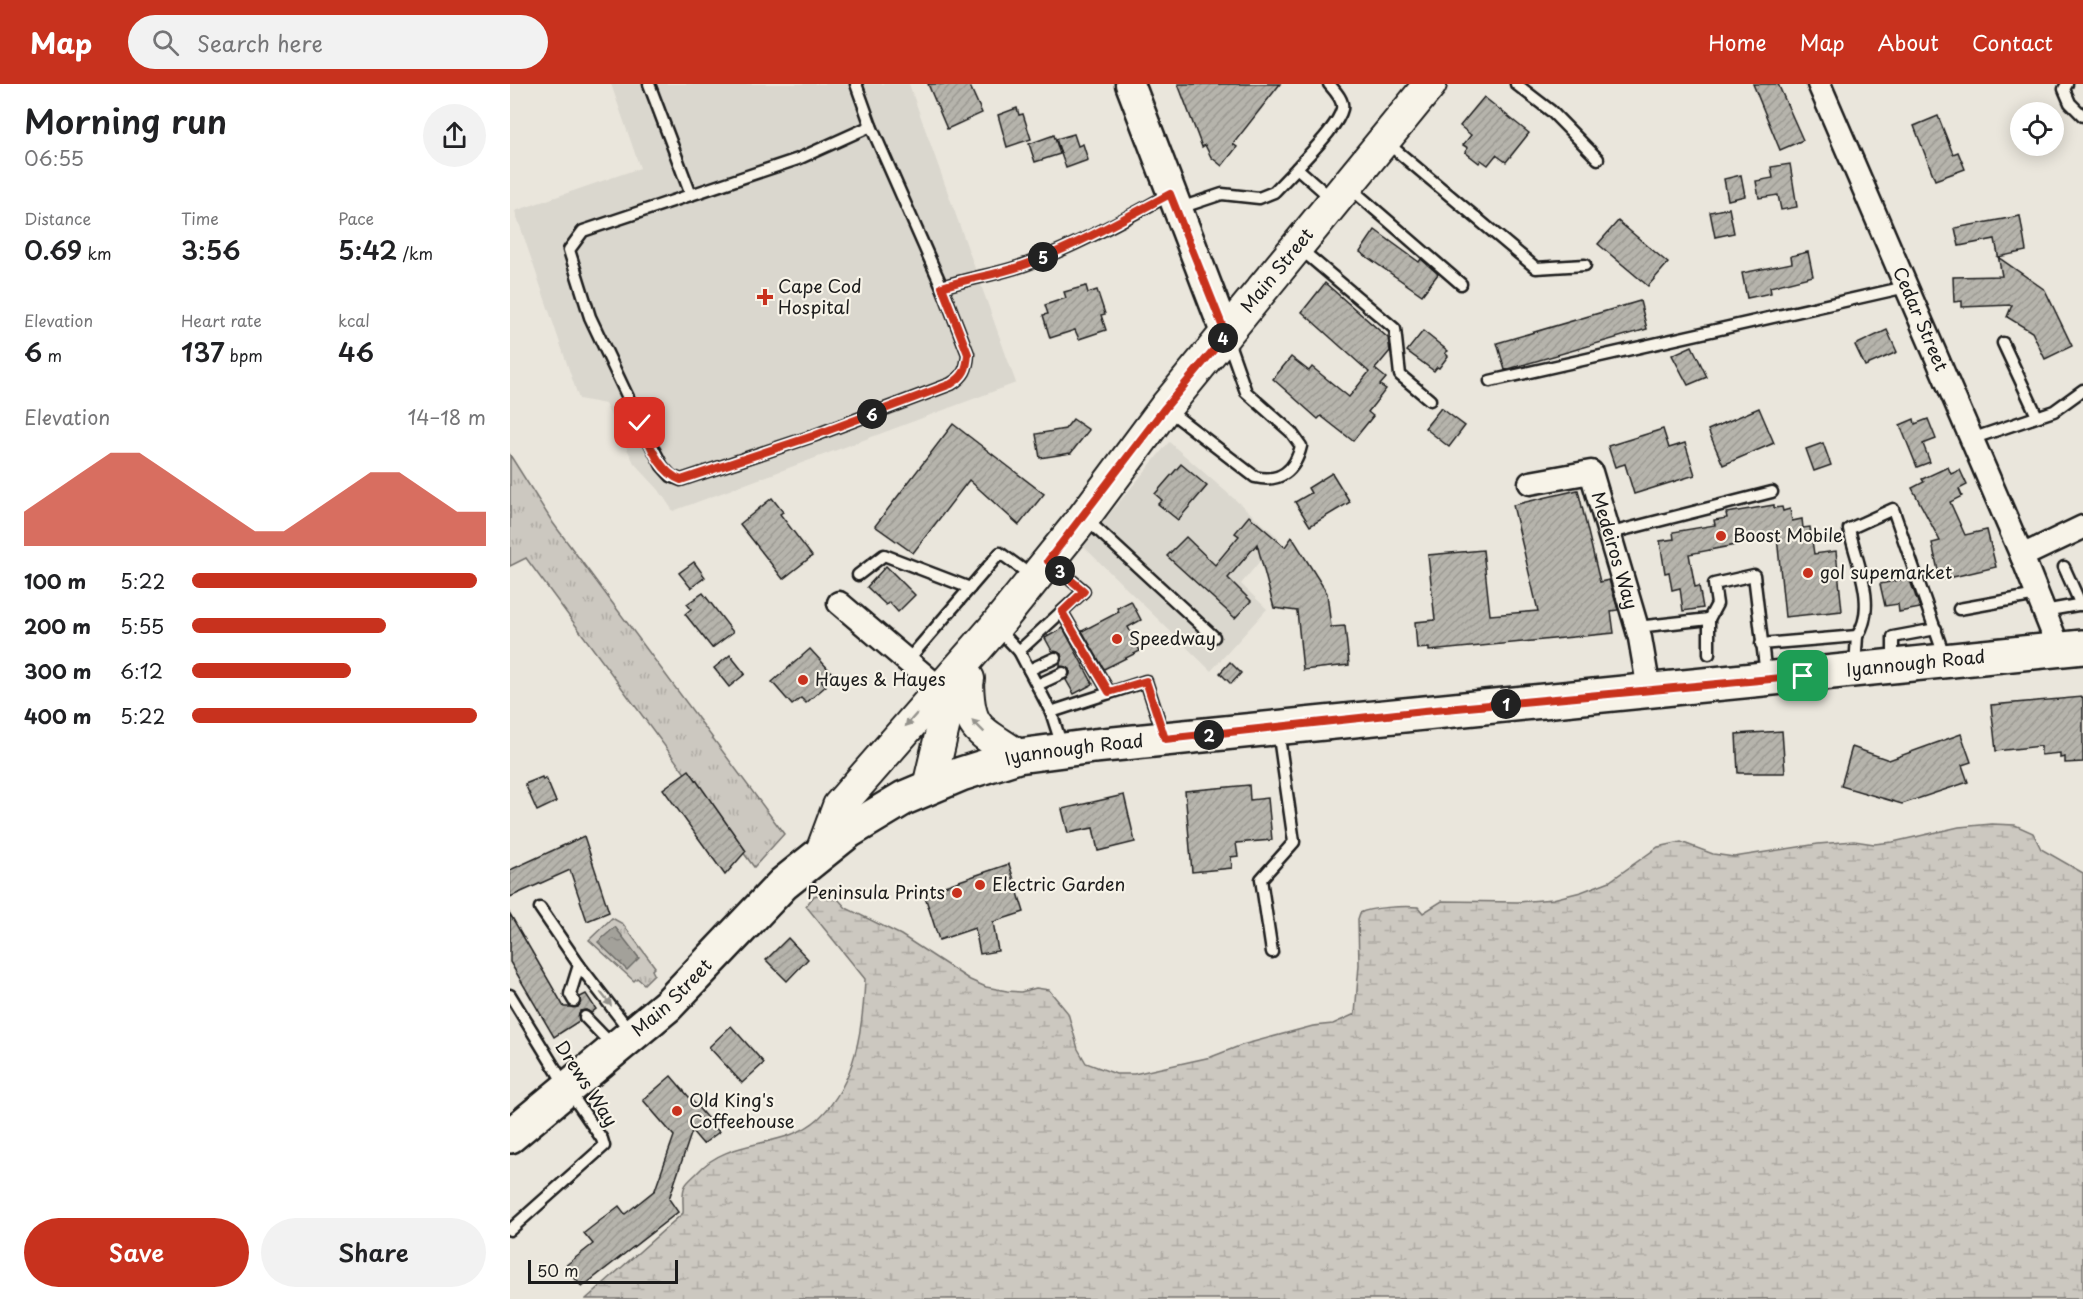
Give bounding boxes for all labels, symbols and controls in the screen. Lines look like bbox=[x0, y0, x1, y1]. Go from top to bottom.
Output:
search box bbox=[128, 15, 548, 69]
text: Map bbox=[30, 21, 92, 64]
icon: search bbox=[149, 26, 182, 59]
text: Search here bbox=[197, 26, 323, 59]
text: Home bbox=[1708, 26, 1767, 58]
text: Map bbox=[1800, 26, 1845, 58]
text: About bbox=[1878, 26, 1939, 58]
text: Contact bbox=[1972, 26, 2053, 58]
text: Morning run bbox=[24, 95, 227, 145]
map controls bbox=[2010, 102, 2064, 156]
button: locate bbox=[2010, 102, 2064, 156]
button: share bbox=[423, 104, 486, 167]
text: 06:55 bbox=[24, 143, 84, 173]
text: Distance bbox=[24, 206, 91, 230]
text: Time bbox=[181, 206, 219, 230]
text: Pace bbox=[338, 206, 374, 230]
street label: Main Street bbox=[1233, 221, 1319, 318]
text: 0.69 bbox=[24, 230, 82, 269]
text: 3:56 bbox=[181, 230, 240, 269]
text: 5:42 bbox=[338, 230, 397, 269]
text: km bbox=[82, 241, 112, 265]
text: /km bbox=[397, 241, 433, 265]
pin: 5 bbox=[1028, 242, 1058, 272]
text: 5 bbox=[1038, 245, 1048, 269]
street label: Cedar Street bbox=[1887, 262, 1956, 375]
place label: Cape Cod Hospital bbox=[778, 272, 862, 320]
marker: Cape Cod Hospital bbox=[756, 288, 774, 306]
text: Elevation bbox=[24, 308, 93, 332]
text: Heart rate bbox=[181, 308, 262, 332]
text: kcal bbox=[338, 308, 370, 332]
pin: 4 bbox=[1208, 323, 1238, 353]
text: 4 bbox=[1218, 326, 1228, 350]
text: 6 bbox=[24, 332, 42, 371]
text: 137 bbox=[181, 332, 224, 371]
text: 46 bbox=[338, 332, 374, 371]
text: m bbox=[42, 343, 62, 367]
text: bpm bbox=[224, 343, 263, 367]
pin bbox=[614, 397, 665, 448]
pin: 6 bbox=[857, 399, 887, 429]
text: Elevation bbox=[24, 402, 110, 432]
text: 14–18 m bbox=[407, 402, 486, 432]
text: 6 bbox=[866, 402, 878, 426]
icon: check bbox=[623, 406, 656, 439]
street label: Medeiros Way bbox=[1585, 488, 1646, 612]
place label: Boost Mobile bbox=[1733, 521, 1843, 548]
marker: Boost Mobile bbox=[1714, 529, 1728, 543]
pin: 3 bbox=[1045, 556, 1075, 586]
place label: gol supemarket bbox=[1820, 558, 1952, 585]
text: 3 bbox=[1055, 559, 1065, 583]
text: 100 m bbox=[24, 566, 86, 596]
text: 5:22 bbox=[120, 566, 165, 596]
marker: gol supemarket bbox=[1801, 566, 1815, 580]
text: 200 m bbox=[24, 611, 91, 641]
text: 5:55 bbox=[120, 611, 164, 641]
place label: Speedway bbox=[1129, 624, 1216, 651]
marker: Speedway bbox=[1110, 632, 1124, 646]
street label: Iyannough Road bbox=[1845, 642, 1986, 683]
pin bbox=[1777, 650, 1828, 701]
text: 300 m bbox=[24, 656, 92, 686]
text: 6:12 bbox=[120, 656, 163, 686]
icon: arrive bbox=[1786, 659, 1819, 692]
place label: Hayes & Hayes bbox=[815, 665, 946, 692]
marker: Hayes & Hayes bbox=[796, 673, 810, 687]
pin: 1 bbox=[1491, 689, 1521, 719]
text: 1 bbox=[1502, 692, 1510, 716]
text: 400 m bbox=[24, 701, 92, 731]
text: 5:22 bbox=[120, 701, 165, 731]
one-way arrow bbox=[905, 712, 918, 727]
one-way arrow bbox=[972, 720, 986, 734]
pin: 2 bbox=[1194, 720, 1224, 750]
text: 2 bbox=[1203, 723, 1215, 747]
street label: Iyannough Road bbox=[1001, 726, 1145, 771]
place label: Electric Garden bbox=[992, 870, 1125, 897]
place label: Peninsula Prints bbox=[807, 878, 945, 905]
marker: Electric Garden bbox=[973, 878, 987, 892]
marker: Peninsula Prints bbox=[950, 886, 964, 900]
street label: Main Street bbox=[625, 952, 717, 1042]
one-way arrow bbox=[599, 991, 612, 1007]
street label: Drews Way bbox=[549, 1035, 625, 1132]
place label: Old King's Coffeehouse bbox=[689, 1086, 795, 1134]
marker: Old King's Coffeehouse bbox=[670, 1104, 684, 1118]
button: Save bbox=[24, 1218, 249, 1287]
button: Share bbox=[261, 1218, 486, 1287]
scale bar bbox=[528, 1257, 678, 1284]
text: 50 m bbox=[537, 1258, 578, 1282]

